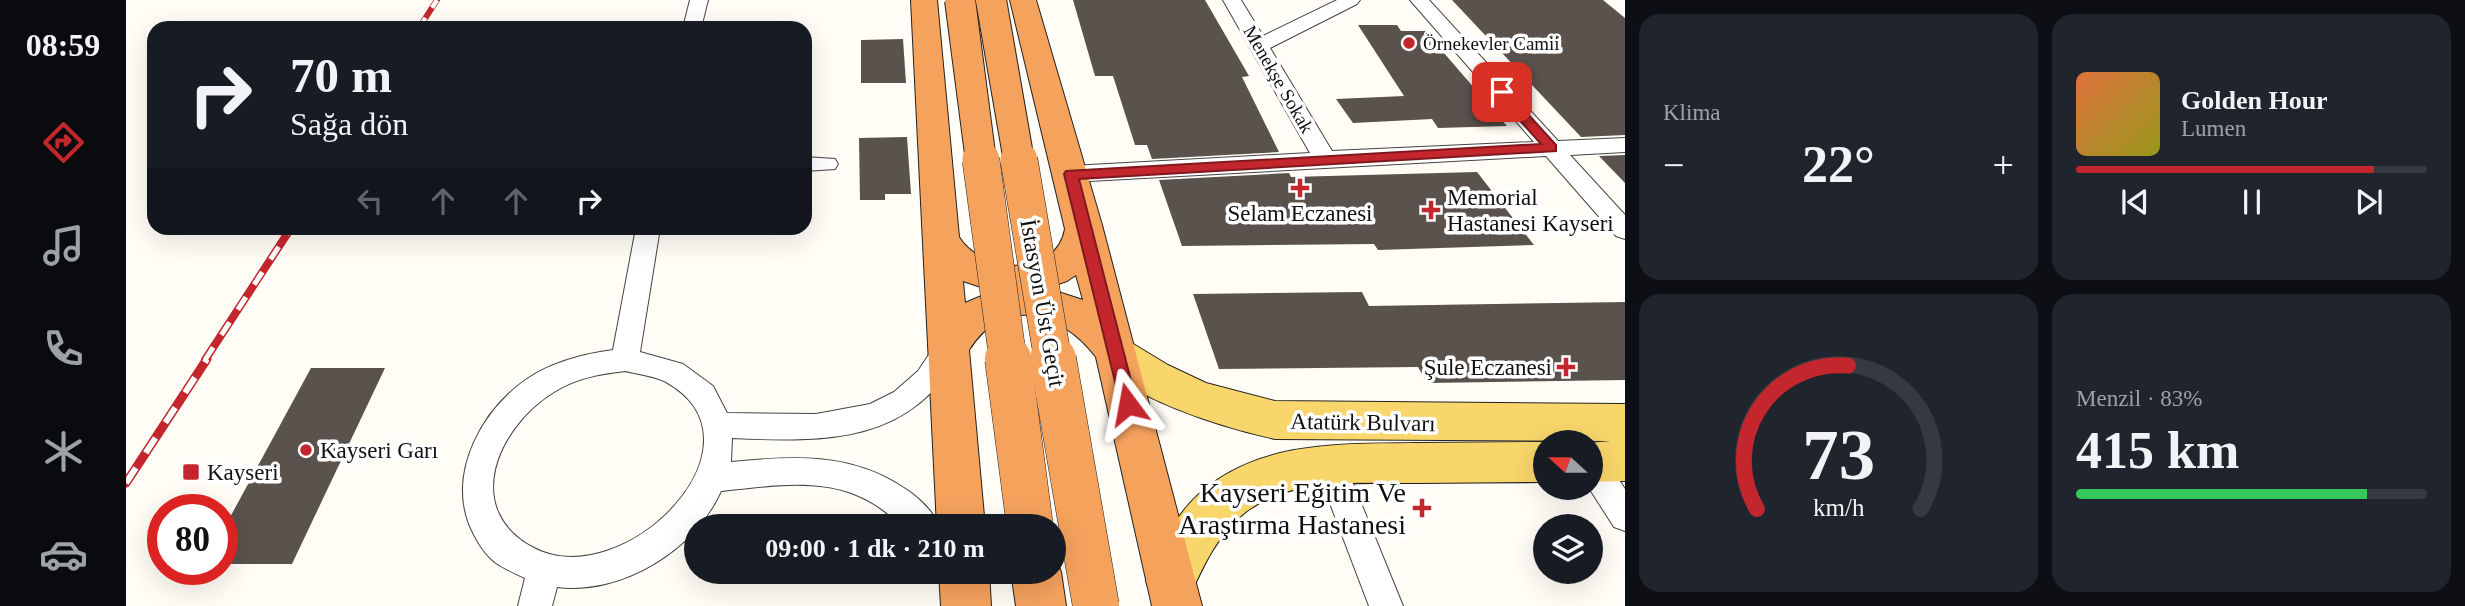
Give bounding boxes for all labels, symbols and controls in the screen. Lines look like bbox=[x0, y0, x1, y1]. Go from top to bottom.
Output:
street label: Menekşe Sokak bbox=[1239, 22, 1318, 137]
text: 08:59 bbox=[26, 27, 100, 63]
place label: Örnekevler Camii bbox=[1423, 33, 1560, 54]
marker: Örnekevler Camii bbox=[1401, 35, 1417, 51]
text: 70 m bbox=[290, 48, 392, 103]
icon: right bbox=[175, 49, 266, 140]
pin bbox=[1472, 62, 1532, 122]
icon: arrive bbox=[1483, 73, 1521, 111]
text: Golden Hour bbox=[2181, 86, 2328, 115]
text: Klima bbox=[1663, 100, 1721, 125]
text: Sağa dön bbox=[290, 106, 408, 142]
text: Lumen bbox=[2181, 116, 2246, 141]
icon: directions bbox=[39, 118, 88, 167]
text: 22° bbox=[1802, 136, 1875, 193]
text: − bbox=[1663, 144, 1684, 186]
text: + bbox=[1993, 144, 2014, 186]
marker: Selam Eczanesi bbox=[1292, 180, 1308, 196]
icon: left bbox=[351, 182, 389, 220]
icon: ahead bbox=[424, 182, 462, 220]
icon: ahead bbox=[497, 182, 535, 220]
icon: right bbox=[570, 182, 608, 220]
icon: previous bbox=[2116, 183, 2154, 221]
icon: pause bbox=[2233, 183, 2271, 221]
icon: next bbox=[2350, 183, 2388, 221]
place label: Memorial Hastanesi Kayseri bbox=[1447, 185, 1614, 236]
marker: Memorial Hastanesi Kayseri bbox=[1421, 200, 1441, 220]
place label: Selam Eczanesi bbox=[1228, 201, 1372, 226]
street label: İstasyon Üst Geçit bbox=[1015, 217, 1070, 390]
icon: music bbox=[39, 221, 88, 270]
icon: phone bbox=[39, 324, 88, 373]
place label: Şule Eczanesi bbox=[1424, 355, 1552, 380]
marker: Şule Eczanesi bbox=[1558, 359, 1574, 375]
position arrow bbox=[1091, 367, 1165, 441]
text: Menzil · 83% bbox=[2076, 386, 2202, 411]
street label: Atatürk Bulvarı bbox=[1290, 409, 1436, 436]
text: 73 bbox=[1802, 414, 1875, 495]
text: 415 km bbox=[2076, 422, 2239, 479]
icon: climate bbox=[39, 427, 88, 476]
north arrow bbox=[1533, 430, 1603, 500]
map controls bbox=[1533, 430, 1603, 584]
place label: Kayseri Garı bbox=[320, 438, 438, 463]
marker: Kayseri Garı bbox=[298, 442, 314, 458]
place label: Kayseri bbox=[207, 460, 279, 485]
marker: Kayseri bbox=[181, 462, 201, 482]
place label: Kayseri Eğitim Ve Araştırma Hastanesi bbox=[1178, 477, 1406, 540]
speed limit sign: 80 bbox=[147, 494, 238, 585]
text: km/h bbox=[1813, 494, 1865, 521]
marker: Kayseri Eğitim Ve Araştırma Hastanesi bbox=[1412, 498, 1432, 518]
button: layers bbox=[1533, 514, 1603, 584]
icon: car bbox=[39, 530, 88, 579]
text: 09:00 · 1 dk · 210 m bbox=[765, 534, 985, 563]

